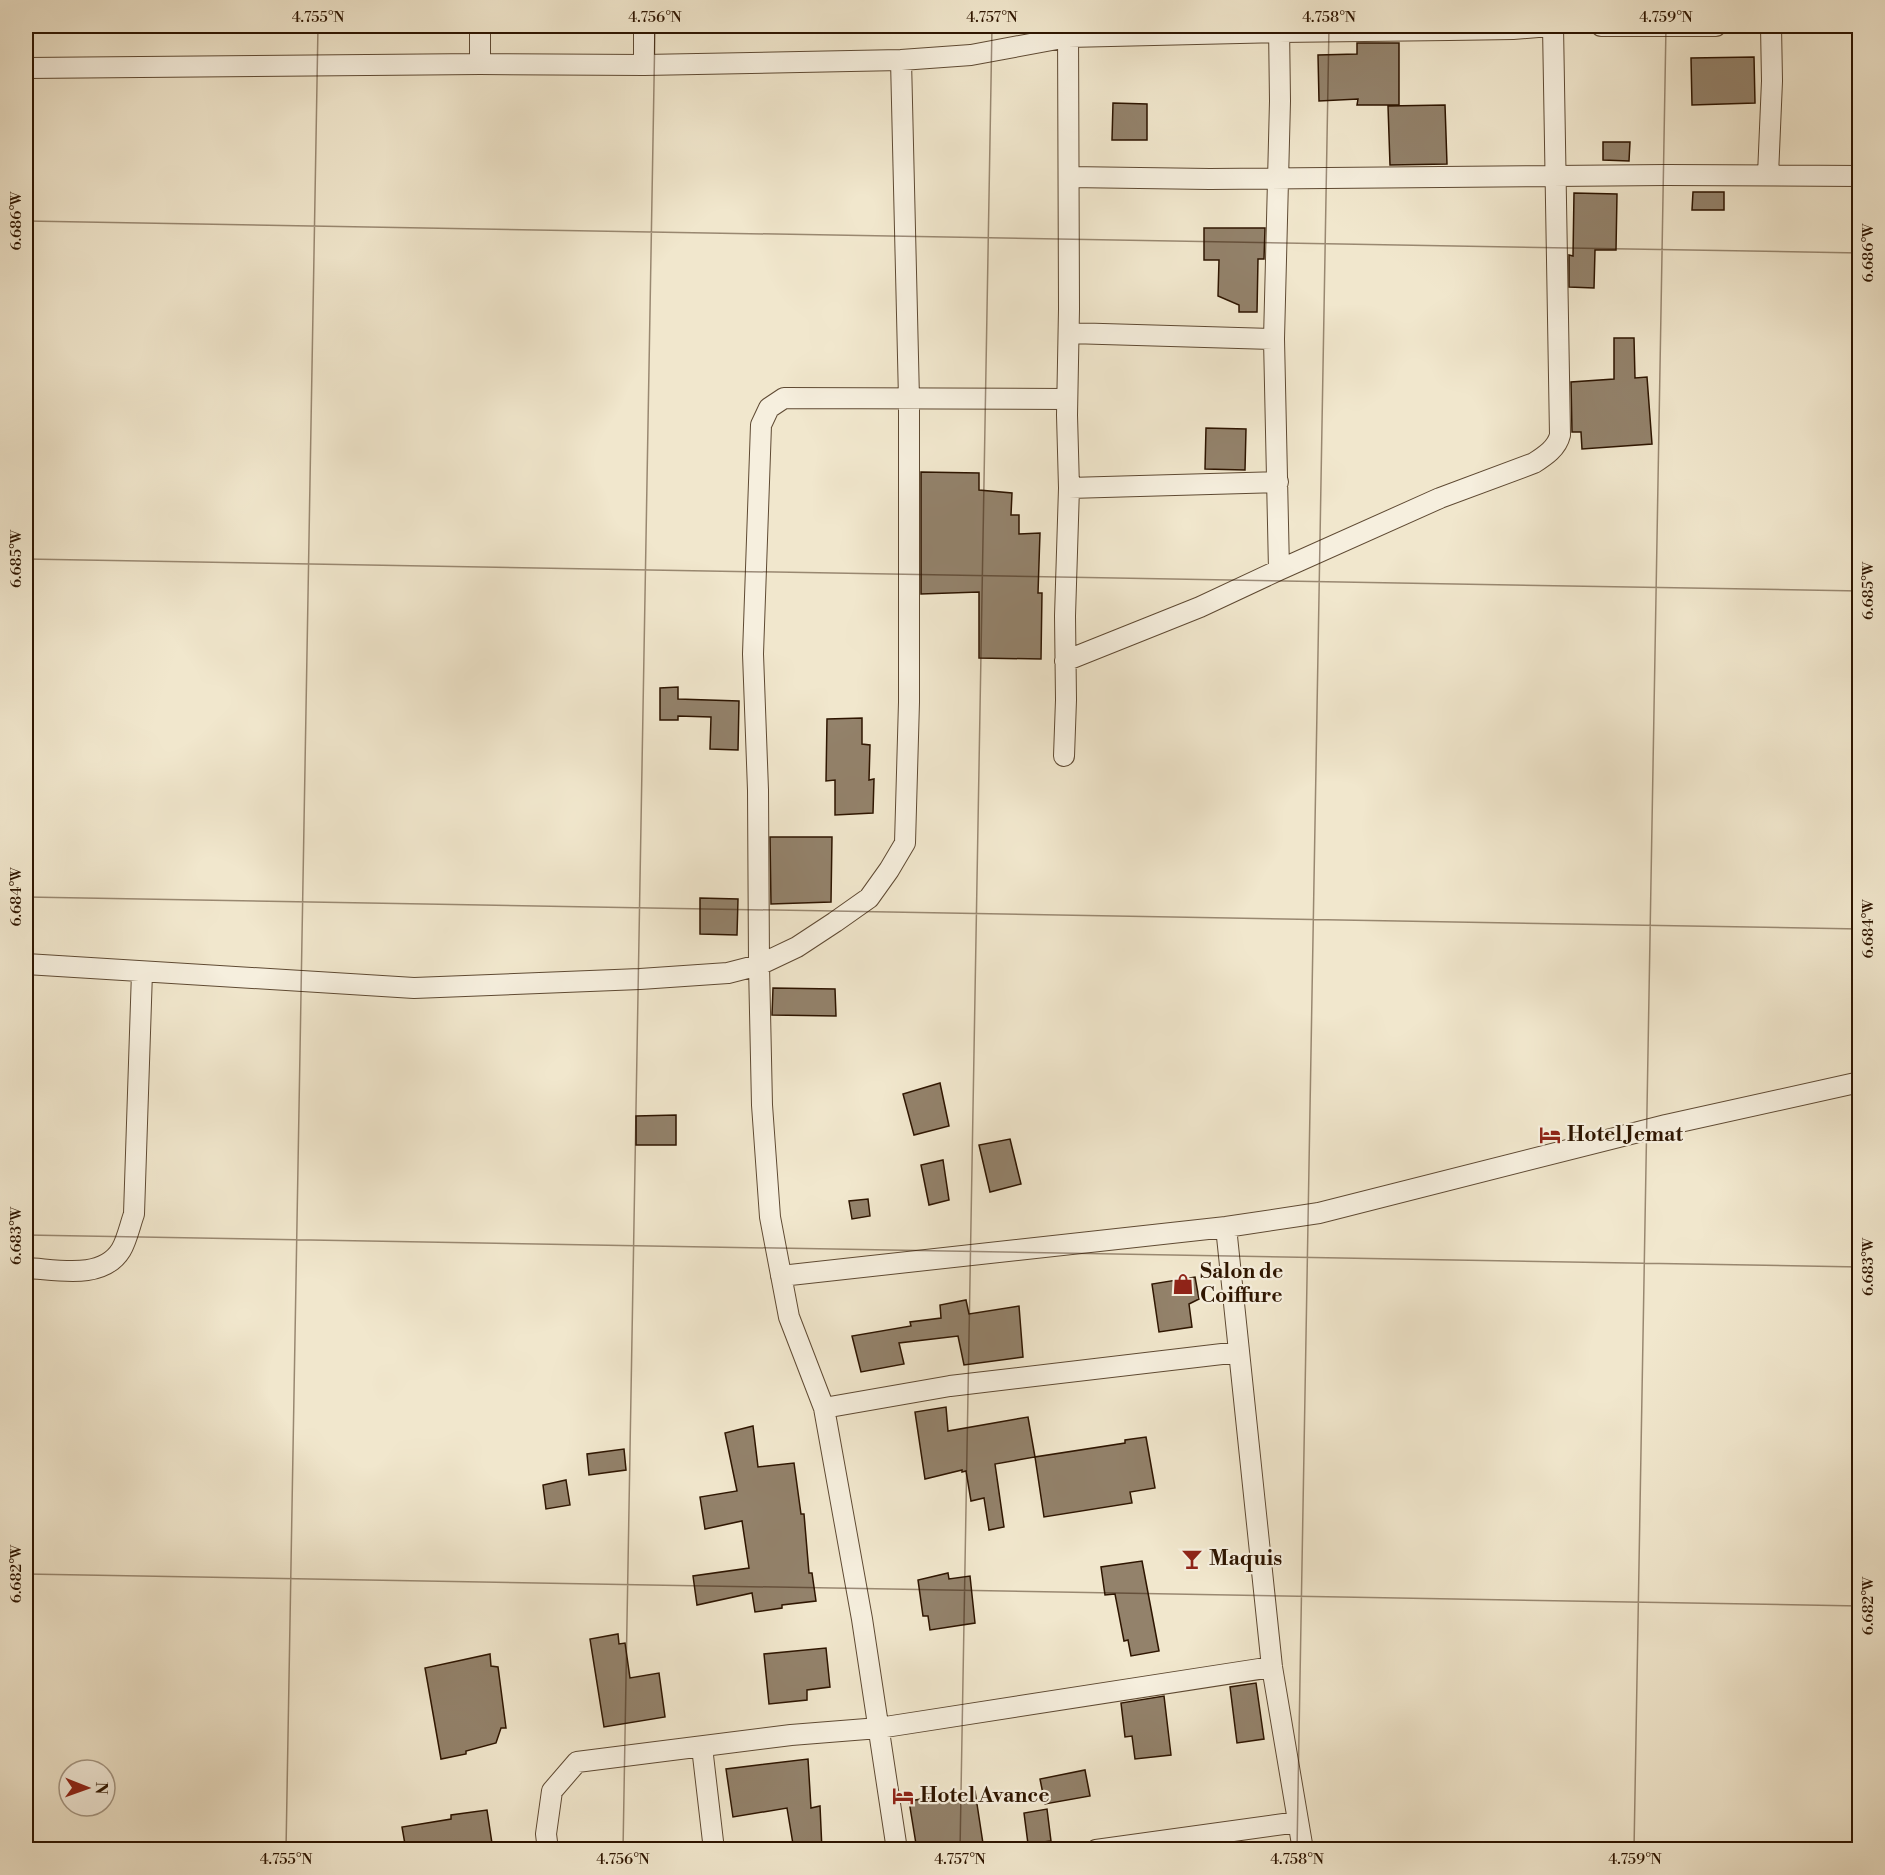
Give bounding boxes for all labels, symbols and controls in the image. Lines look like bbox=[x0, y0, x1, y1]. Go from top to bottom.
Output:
text: 4.755°N bbox=[292, 8, 344, 27]
text: 4.756°N bbox=[628, 8, 682, 27]
text: 4.757°N bbox=[966, 8, 1018, 27]
text: 4.758°N bbox=[1302, 8, 1356, 27]
text: 4.759°N bbox=[1639, 8, 1693, 27]
text: 6.686°W bbox=[7, 191, 26, 250]
text: 6.686°W bbox=[1859, 223, 1878, 282]
text: 6.685°W bbox=[7, 530, 26, 588]
text: 6.685°W bbox=[1859, 562, 1878, 620]
text: 6.684°W bbox=[7, 867, 26, 926]
text: 6.684°W bbox=[1859, 899, 1878, 958]
place label: Hotel Jemat bbox=[1567, 1122, 1683, 1148]
hotel icon: Hotel Jemat bbox=[1538, 1123, 1562, 1147]
text: 6.683°W bbox=[7, 1207, 26, 1265]
text: 6.683°W bbox=[1859, 1238, 1878, 1296]
place label: Salon de Coiffure bbox=[1200, 1259, 1283, 1309]
shop icon: Salon de Coiffure bbox=[1171, 1272, 1195, 1296]
text: 6.682°W bbox=[7, 1544, 26, 1603]
place label: Maquis bbox=[1209, 1546, 1282, 1572]
bar icon: Maquis bbox=[1180, 1547, 1204, 1571]
text: 6.682°W bbox=[1859, 1576, 1878, 1635]
north arrow bbox=[57, 1758, 117, 1818]
text: N bbox=[91, 1782, 111, 1795]
place label: Hotel Avance bbox=[920, 1783, 1050, 1809]
hotel icon: Hotel Avance bbox=[891, 1784, 915, 1808]
text: 4.755°N bbox=[260, 1850, 312, 1869]
text: 4.756°N bbox=[596, 1850, 650, 1869]
text: 4.757°N bbox=[934, 1850, 986, 1869]
text: 4.758°N bbox=[1270, 1850, 1324, 1869]
text: 4.759°N bbox=[1608, 1850, 1662, 1869]

